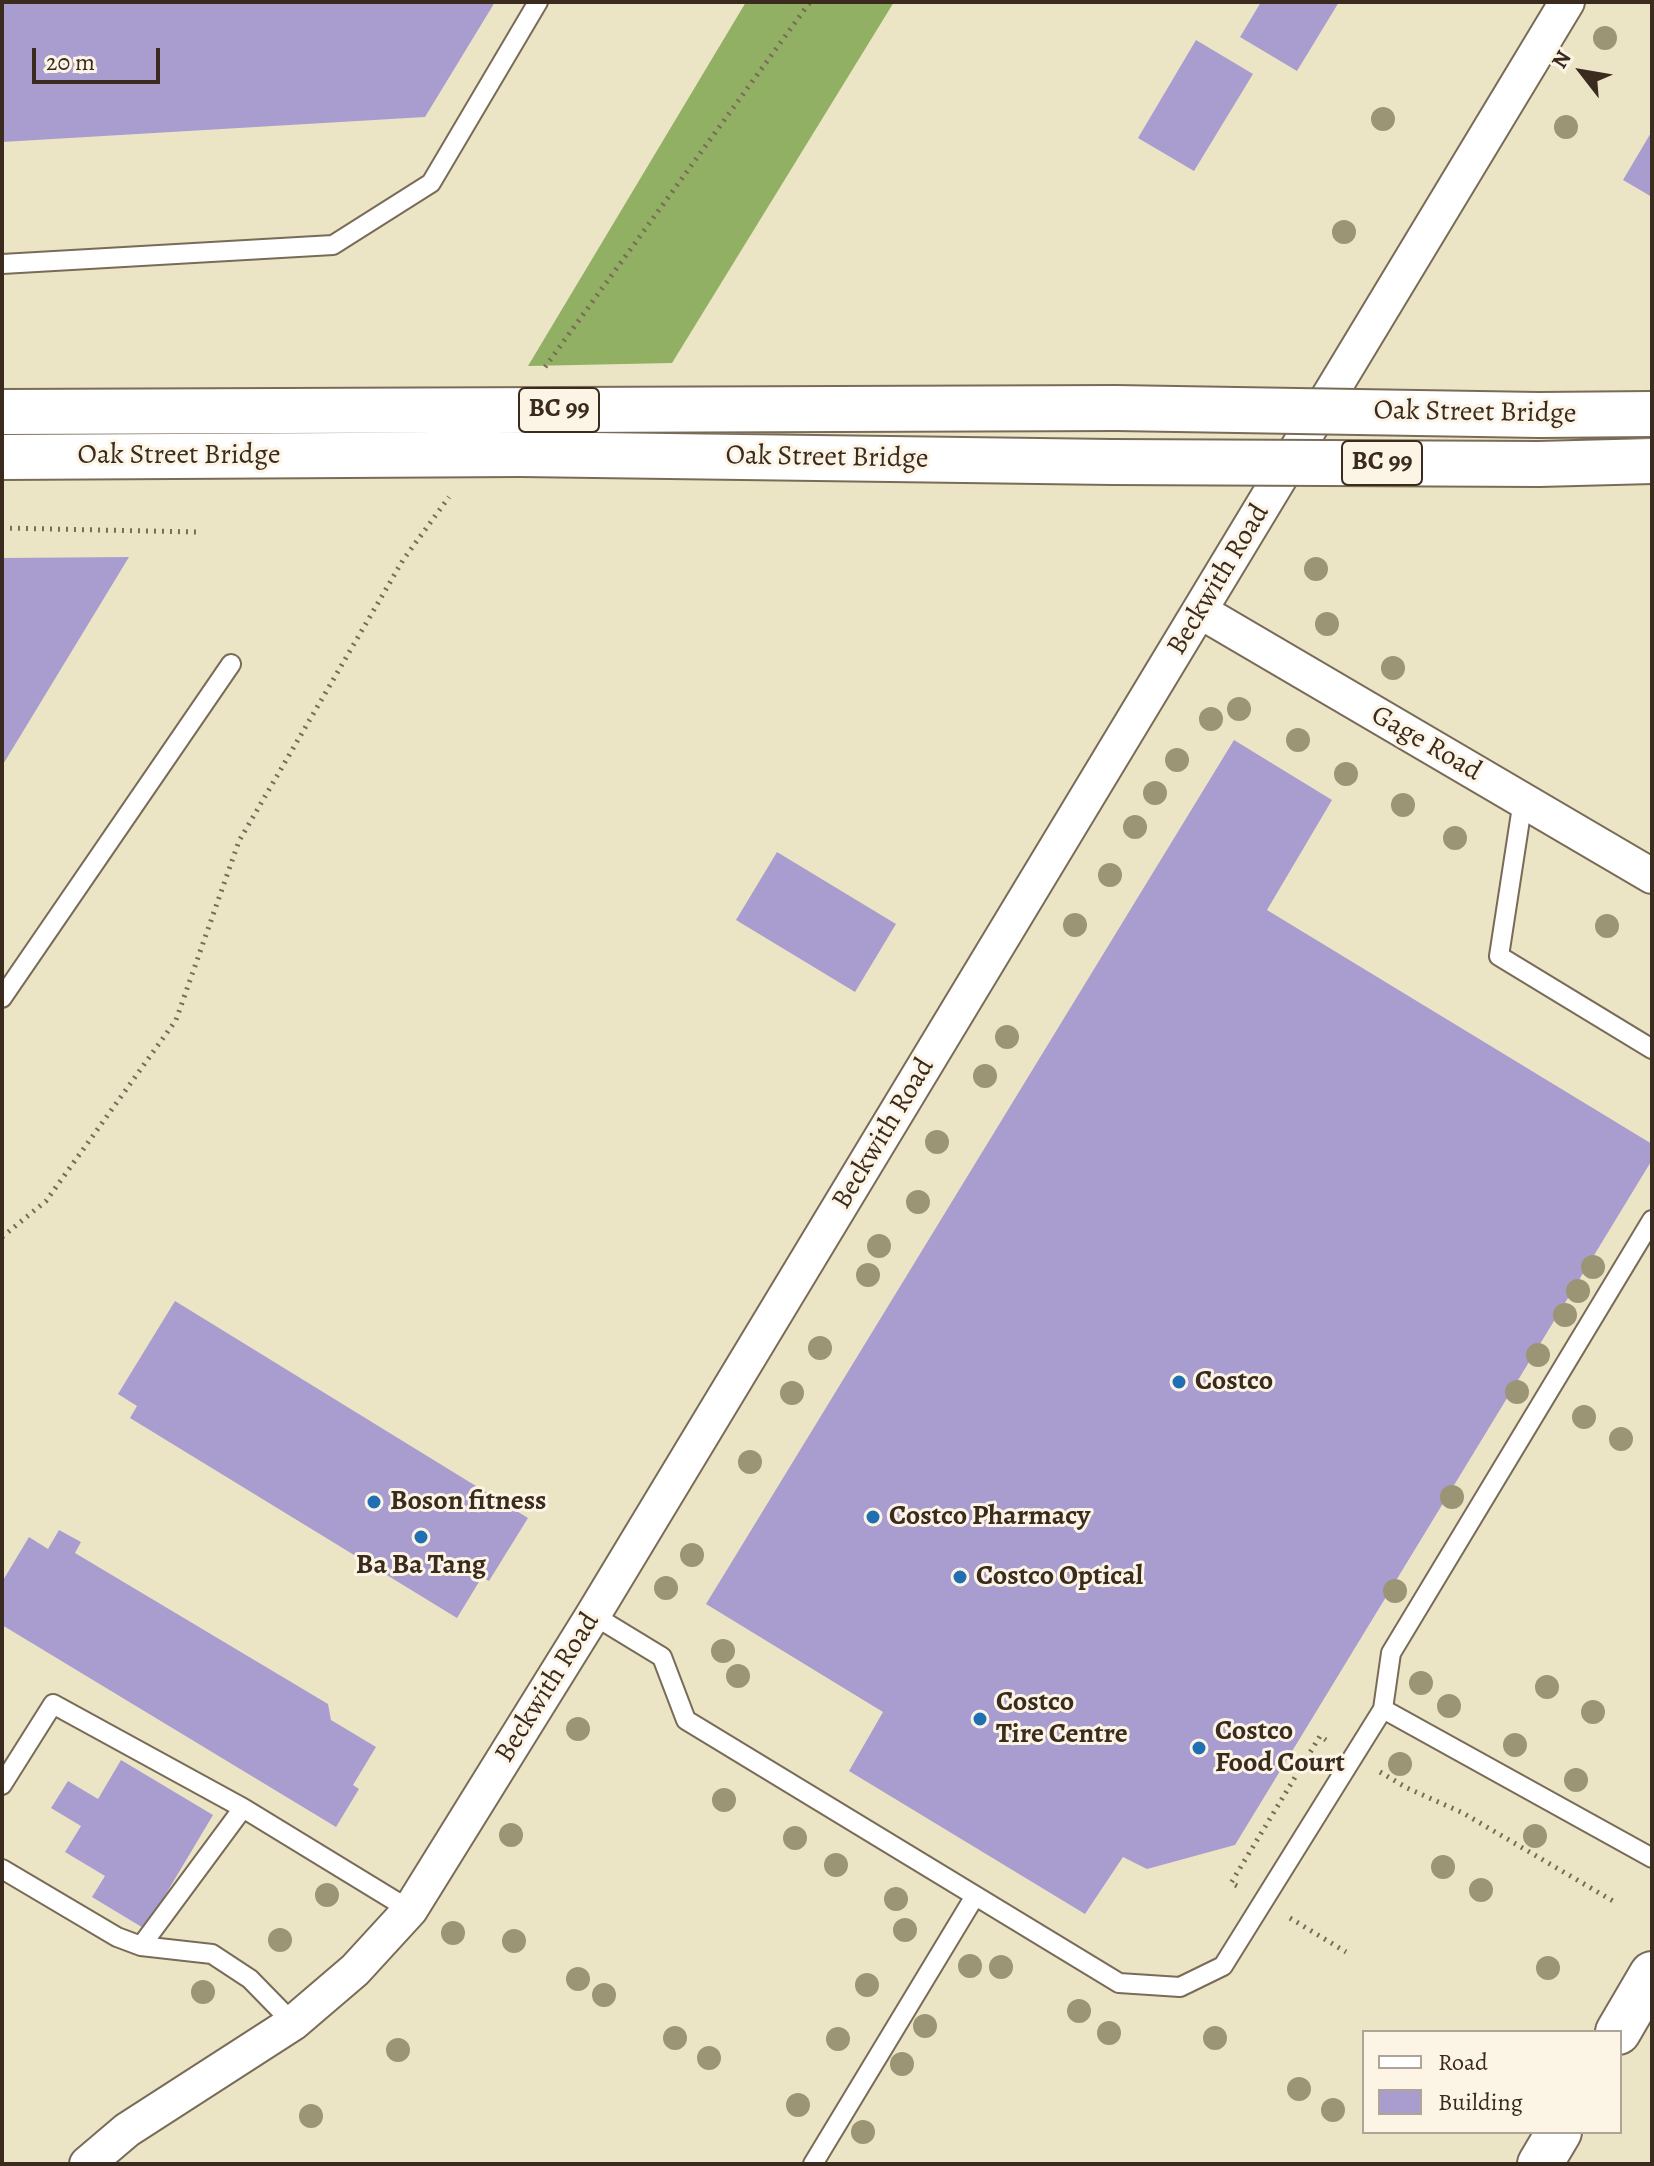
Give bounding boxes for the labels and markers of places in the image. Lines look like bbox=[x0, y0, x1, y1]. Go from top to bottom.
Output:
place label: Costco bbox=[1195, 1365, 1273, 1399]
marker: Costco bbox=[1170, 1373, 1188, 1391]
place label: Boson fitness bbox=[390, 1485, 547, 1519]
marker: Boson fitness bbox=[365, 1493, 383, 1511]
place label: Costco Pharmacy bbox=[889, 1500, 1090, 1534]
marker: Costco Pharmacy bbox=[864, 1508, 882, 1526]
marker: Ba Ba Tang bbox=[412, 1528, 430, 1546]
place label: Ba Ba Tang bbox=[356, 1549, 486, 1583]
place label: Costco Optical bbox=[976, 1560, 1143, 1594]
marker: Costco Optical bbox=[951, 1568, 969, 1586]
place label: Costco Tire Centre bbox=[996, 1686, 1128, 1752]
marker: Costco Tire Centre bbox=[971, 1710, 989, 1728]
place label: Costco Food Court bbox=[1215, 1715, 1345, 1781]
marker: Costco Food Court bbox=[1190, 1739, 1208, 1757]

